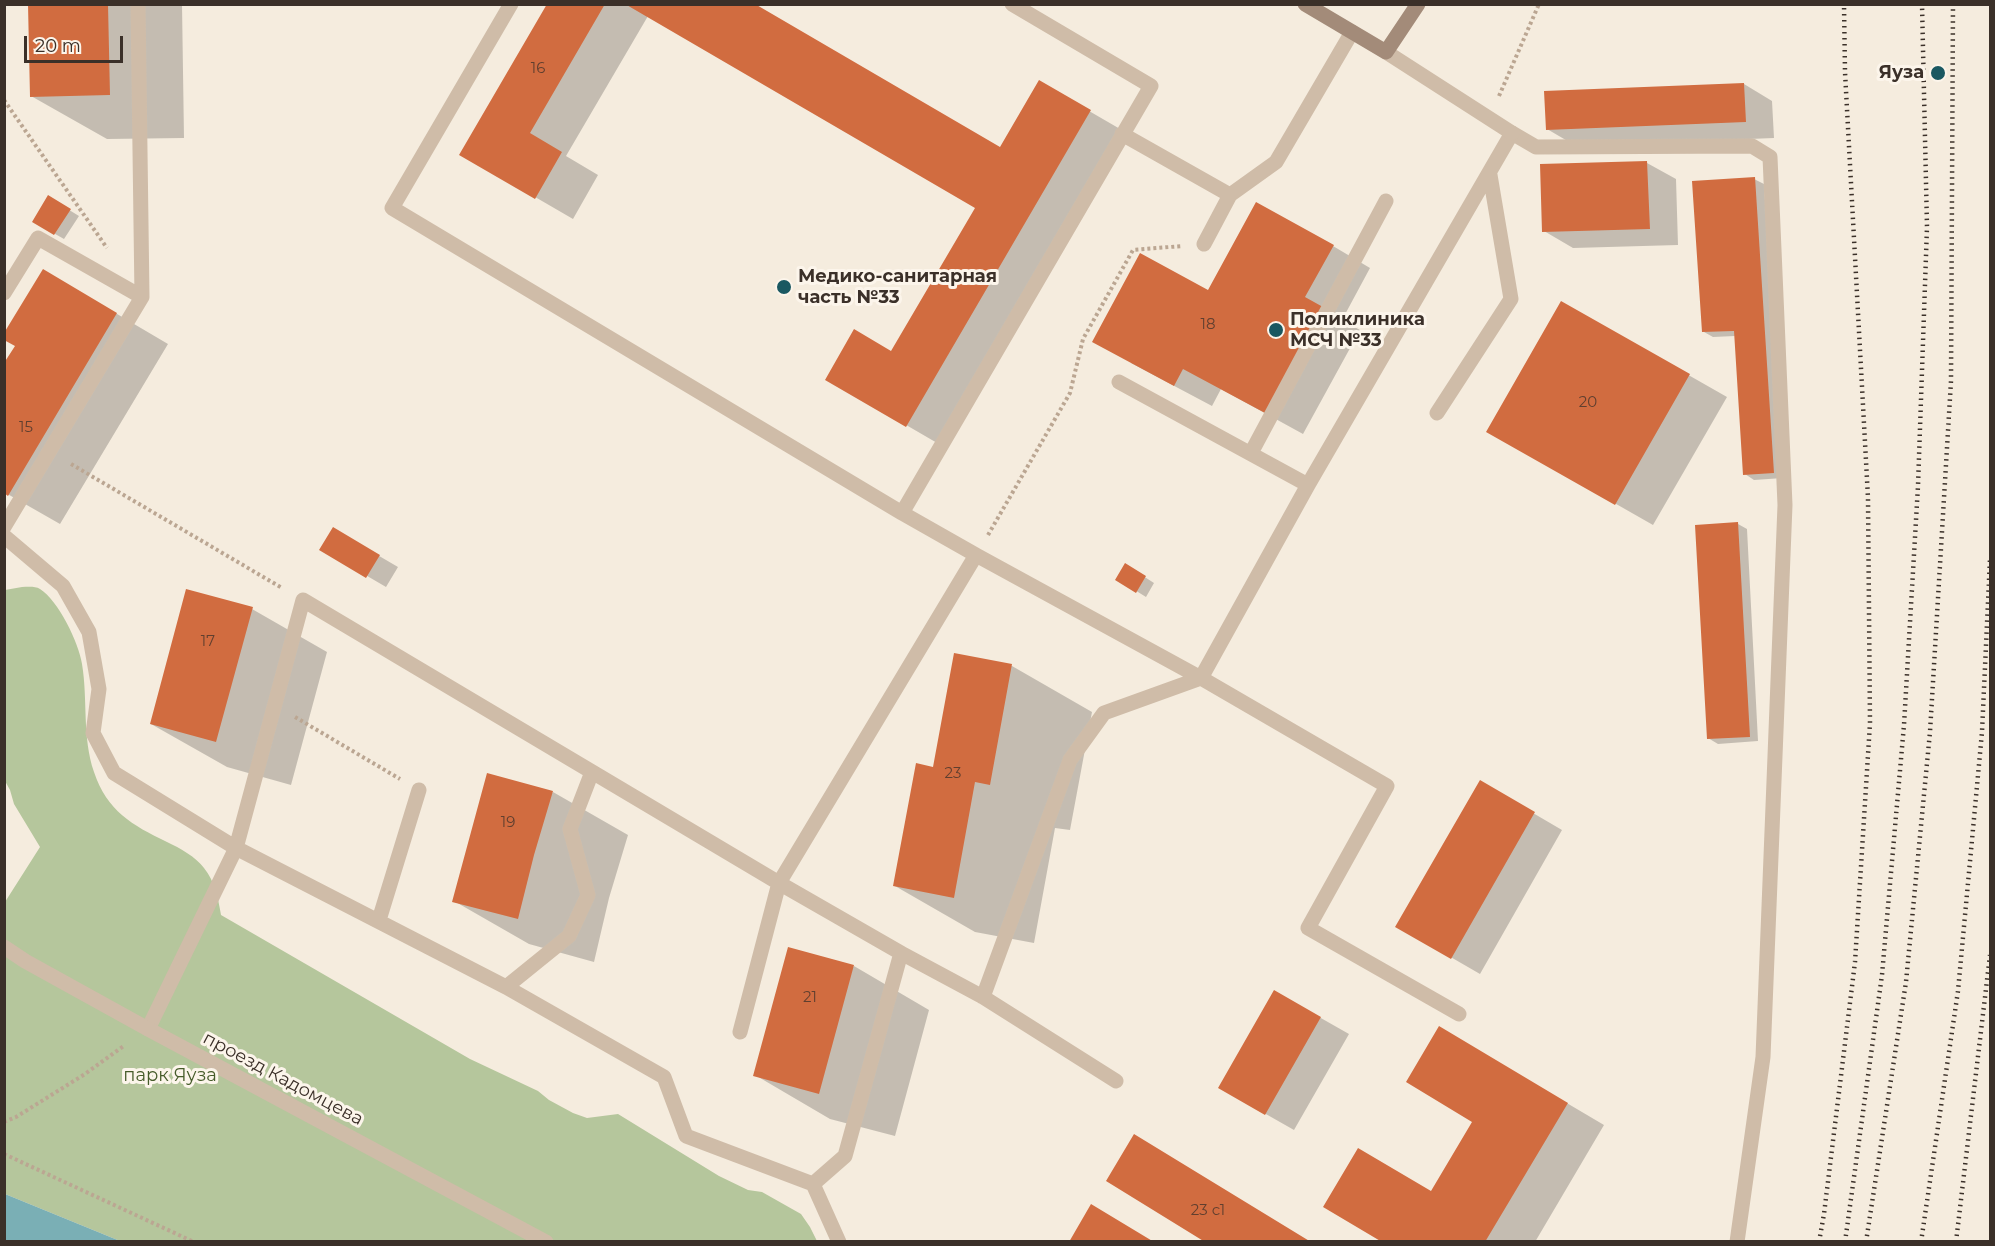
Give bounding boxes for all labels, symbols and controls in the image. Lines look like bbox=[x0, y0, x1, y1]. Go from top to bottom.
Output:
scale bar bbox=[27, 24, 126, 62]
text: 20 m bbox=[35, 35, 81, 57]
house number: 16 bbox=[531, 60, 545, 78]
place label: Яуза bbox=[1879, 62, 1924, 84]
marker: Яуза bbox=[1929, 64, 1947, 82]
place label: Медико-санитарная часть №33 bbox=[798, 266, 997, 308]
marker: Медико-санитарная часть №33 bbox=[775, 278, 793, 296]
place label: Поликлиника МСЧ №33 bbox=[1290, 309, 1425, 352]
house number: 18 bbox=[1201, 316, 1215, 334]
marker: Поликлиника МСЧ №33 bbox=[1267, 321, 1285, 339]
house number: 20 bbox=[1579, 394, 1597, 412]
house number: 15 bbox=[19, 419, 33, 437]
house number: 17 bbox=[201, 633, 215, 651]
house number: 23 bbox=[945, 765, 961, 783]
house number: 19 bbox=[501, 814, 515, 832]
house number: 21 bbox=[803, 989, 817, 1007]
street label: проезд Кадомцева bbox=[199, 1028, 367, 1130]
park label: парк Яуза bbox=[123, 1065, 217, 1087]
house number: 23 с1 bbox=[1191, 1202, 1225, 1220]

